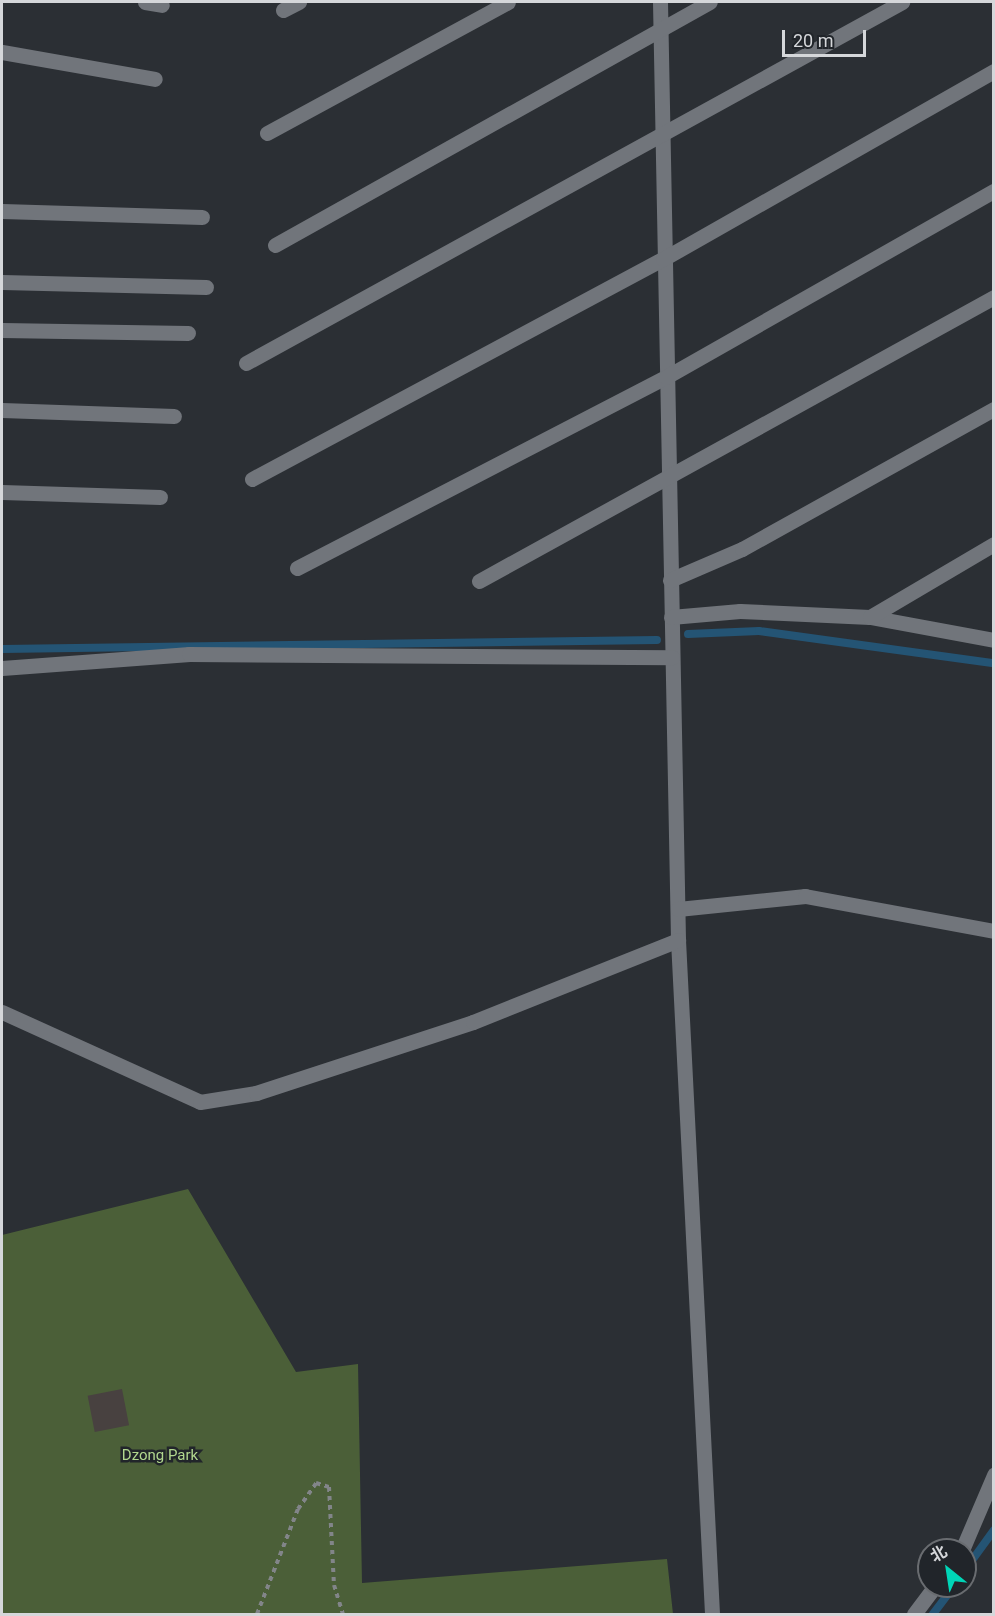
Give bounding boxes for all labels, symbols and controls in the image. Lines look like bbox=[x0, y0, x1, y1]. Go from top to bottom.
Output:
scale bar bbox=[785, 18, 869, 56]
text: 20 m bbox=[793, 30, 833, 51]
park label: Dzong Park bbox=[122, 1447, 198, 1465]
north arrow bbox=[917, 1538, 977, 1598]
text: 北 bbox=[927, 1541, 950, 1566]

